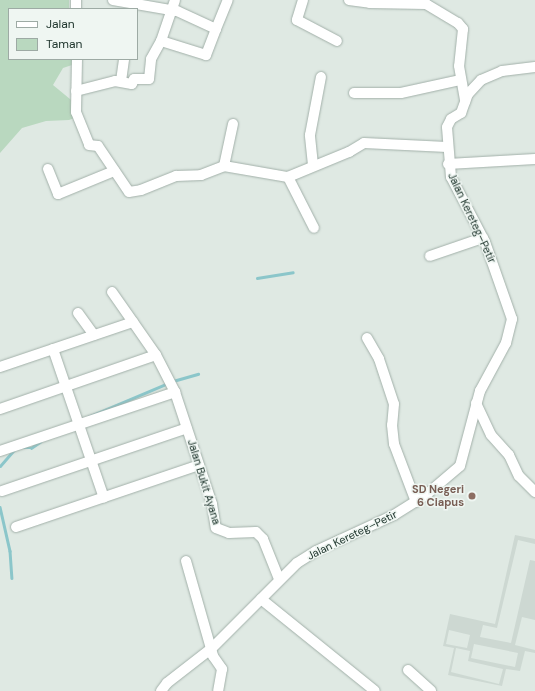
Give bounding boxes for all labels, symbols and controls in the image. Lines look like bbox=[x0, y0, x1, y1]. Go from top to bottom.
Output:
legend bbox=[8, 8, 138, 60]
text: Jalan bbox=[46, 16, 75, 32]
text: Taman bbox=[46, 36, 82, 52]
street label: Jalan Kereteg–Petir bbox=[445, 171, 499, 265]
street label: Jalan Bukit Ayana bbox=[185, 438, 223, 526]
place label: SD Negeri 6 Ciapus bbox=[412, 483, 464, 509]
marker: SD Negeri 6 Ciapus bbox=[467, 491, 477, 501]
street label: Jalan Kereteg–Petir bbox=[305, 507, 399, 563]

